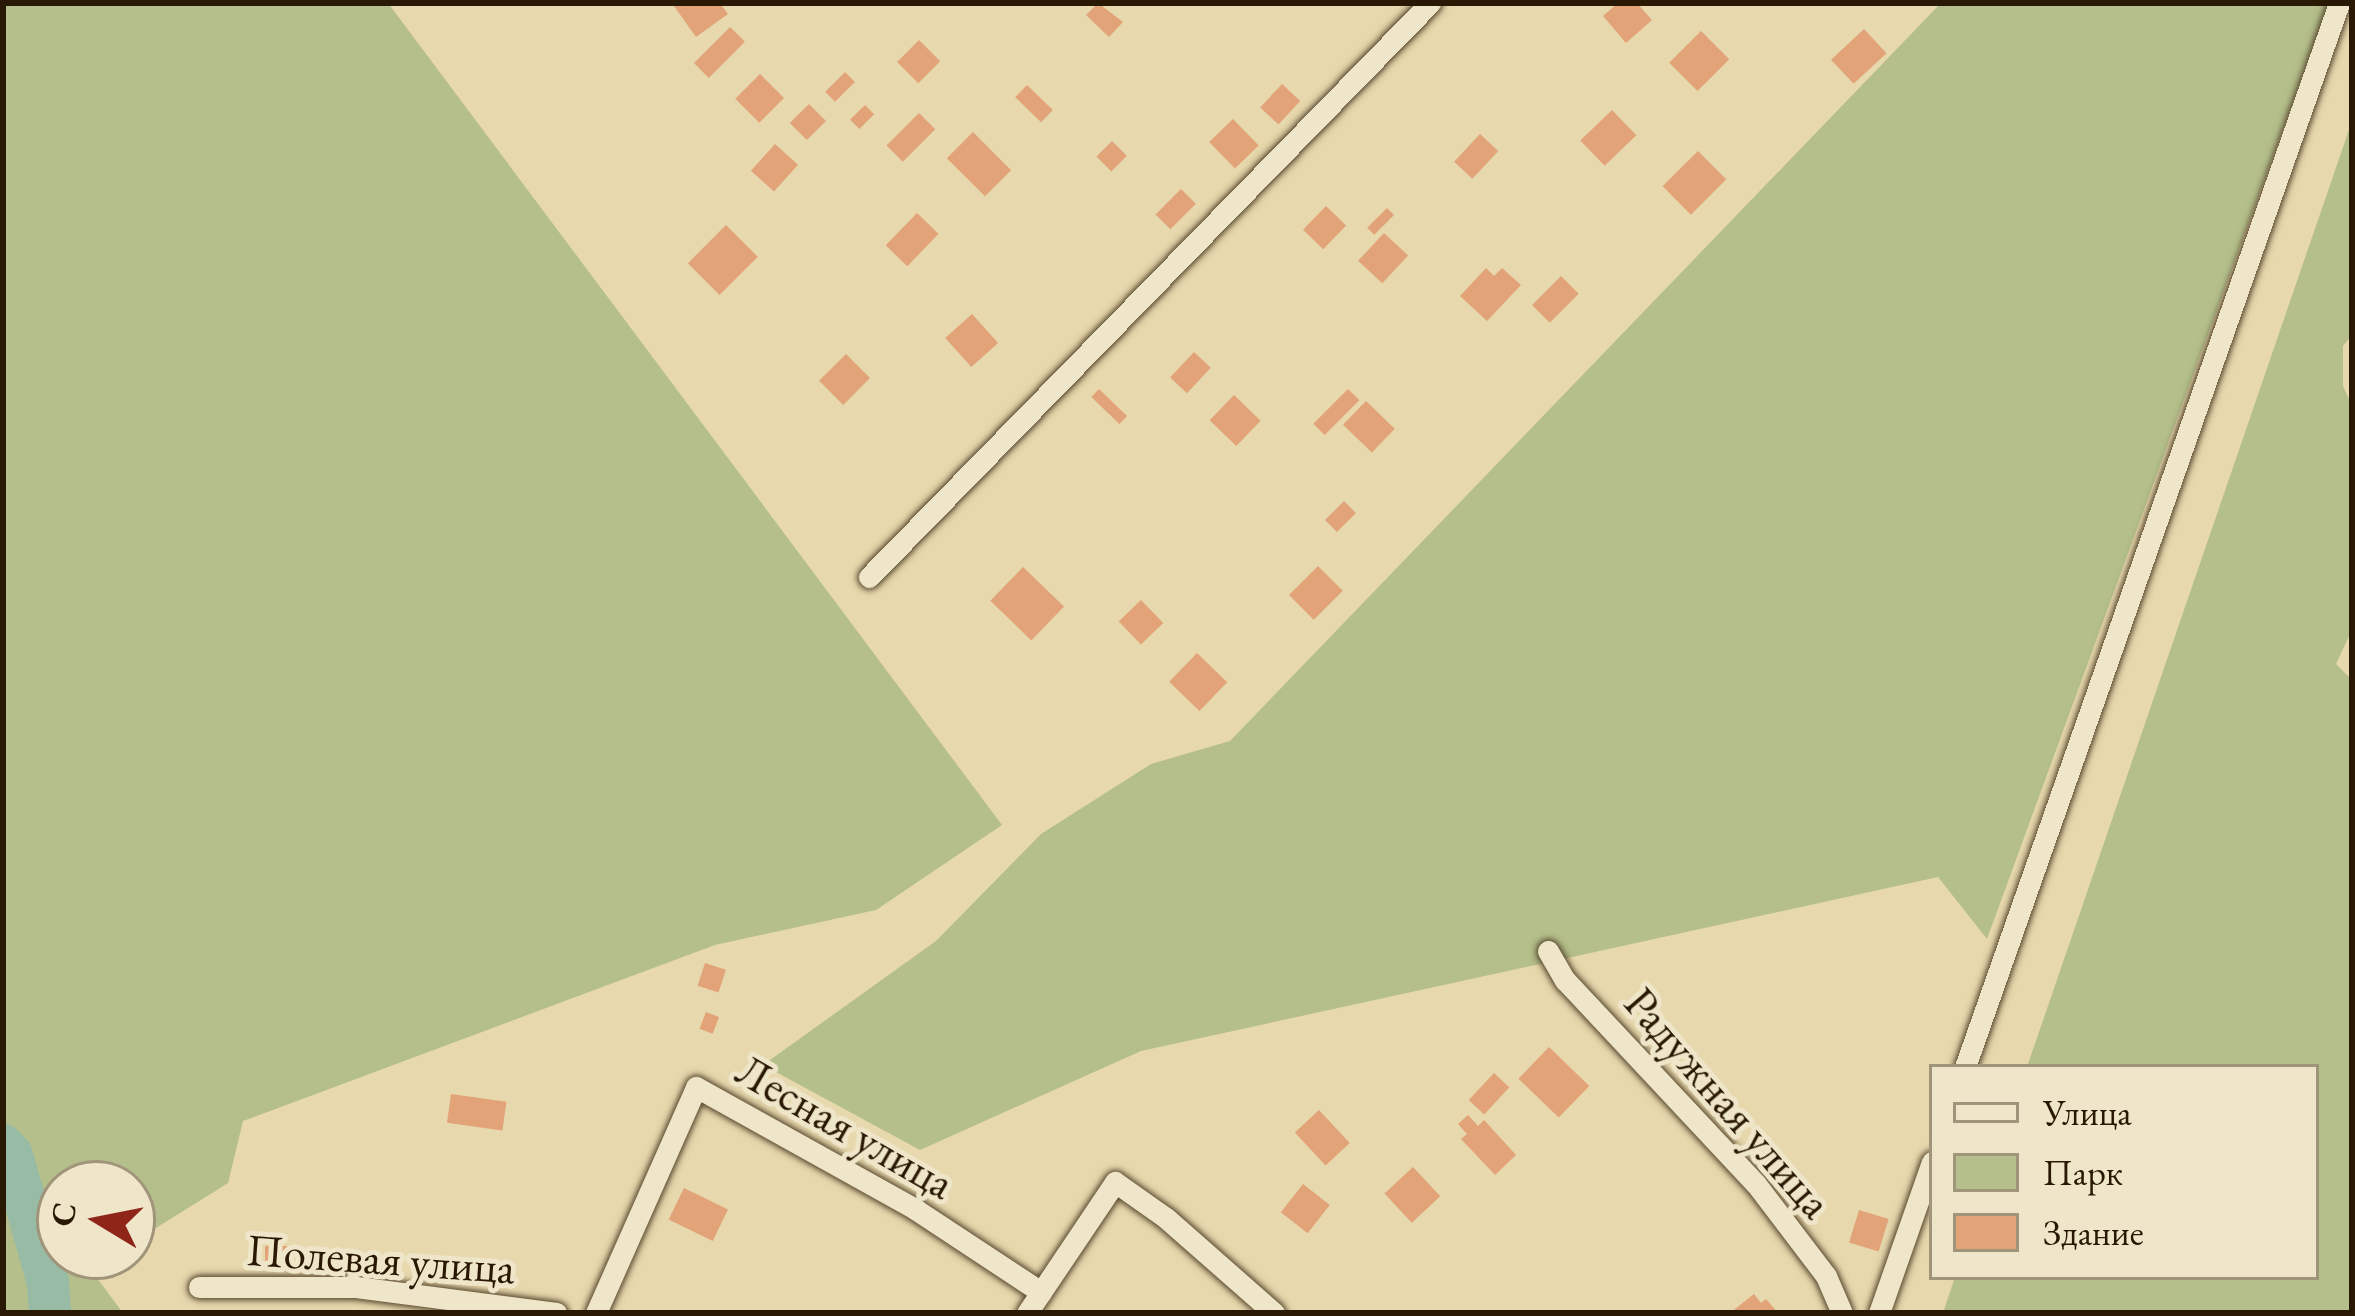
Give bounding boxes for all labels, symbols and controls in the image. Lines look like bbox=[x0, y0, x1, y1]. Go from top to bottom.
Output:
street label: Радужная улица bbox=[1613, 977, 1843, 1229]
street label: Лесная улица bbox=[727, 1043, 963, 1211]
legend bbox=[1929, 1064, 2319, 1280]
text: Улица bbox=[2043, 1089, 2132, 1136]
text: Парк bbox=[2043, 1149, 2123, 1196]
north arrow bbox=[36, 1160, 156, 1280]
text: С bbox=[40, 1199, 86, 1229]
text: Здание bbox=[2043, 1209, 2144, 1256]
street label: Полевая улица bbox=[245, 1223, 517, 1295]

